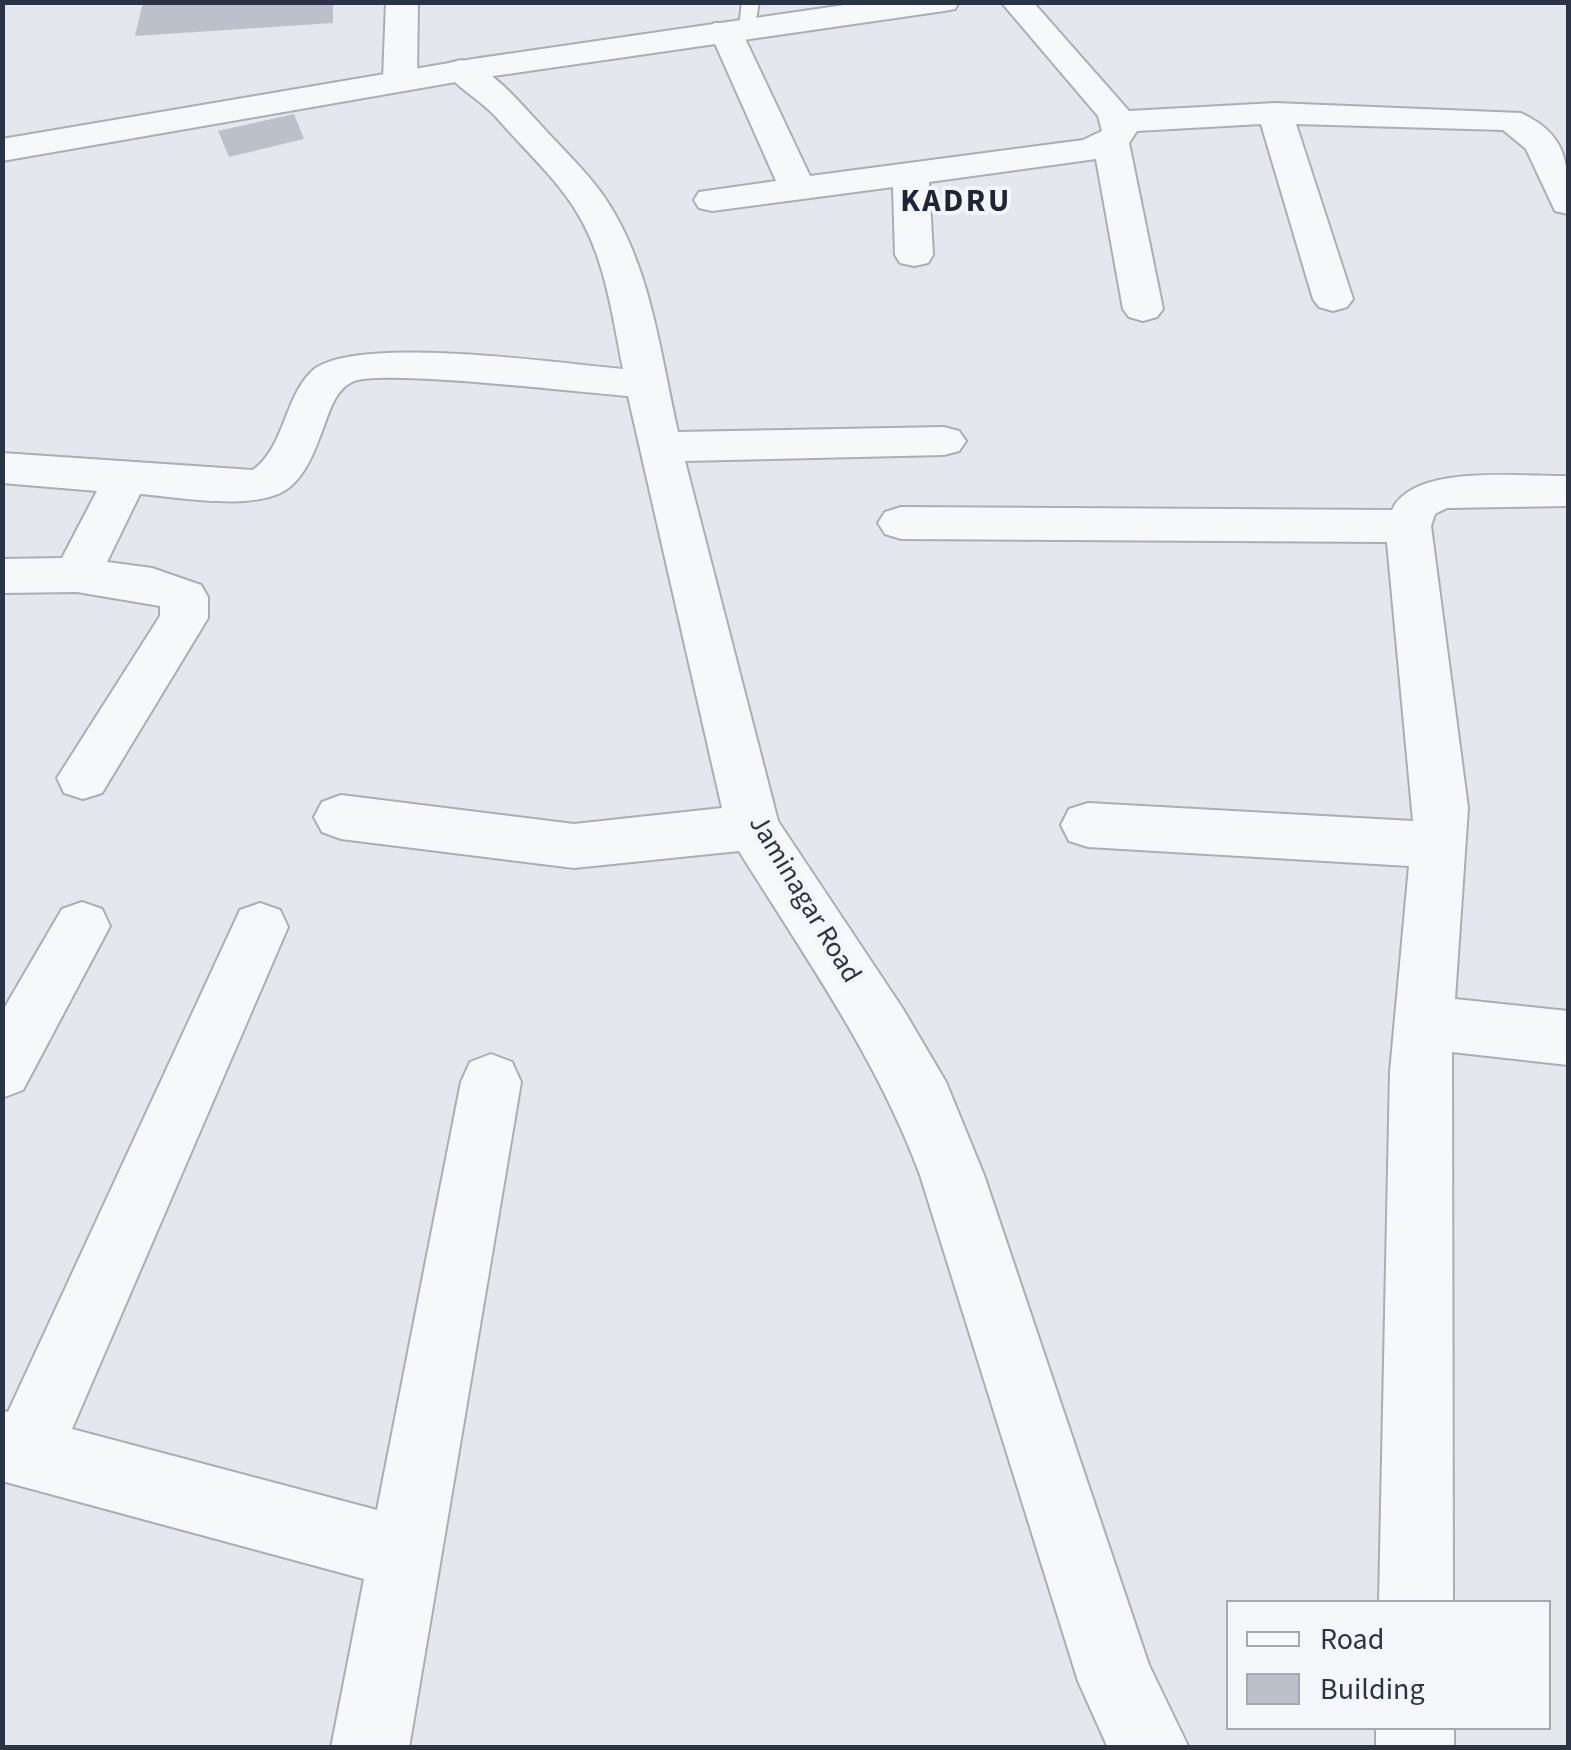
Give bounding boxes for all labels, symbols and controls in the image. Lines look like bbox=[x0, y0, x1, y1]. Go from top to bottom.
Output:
district label: KADRU bbox=[900, 185, 1012, 223]
street label: Jaminagar Road bbox=[740, 810, 866, 990]
legend bbox=[1226, 1600, 1551, 1730]
text: Road bbox=[1320, 1618, 1384, 1661]
text: Building bbox=[1320, 1668, 1425, 1711]

